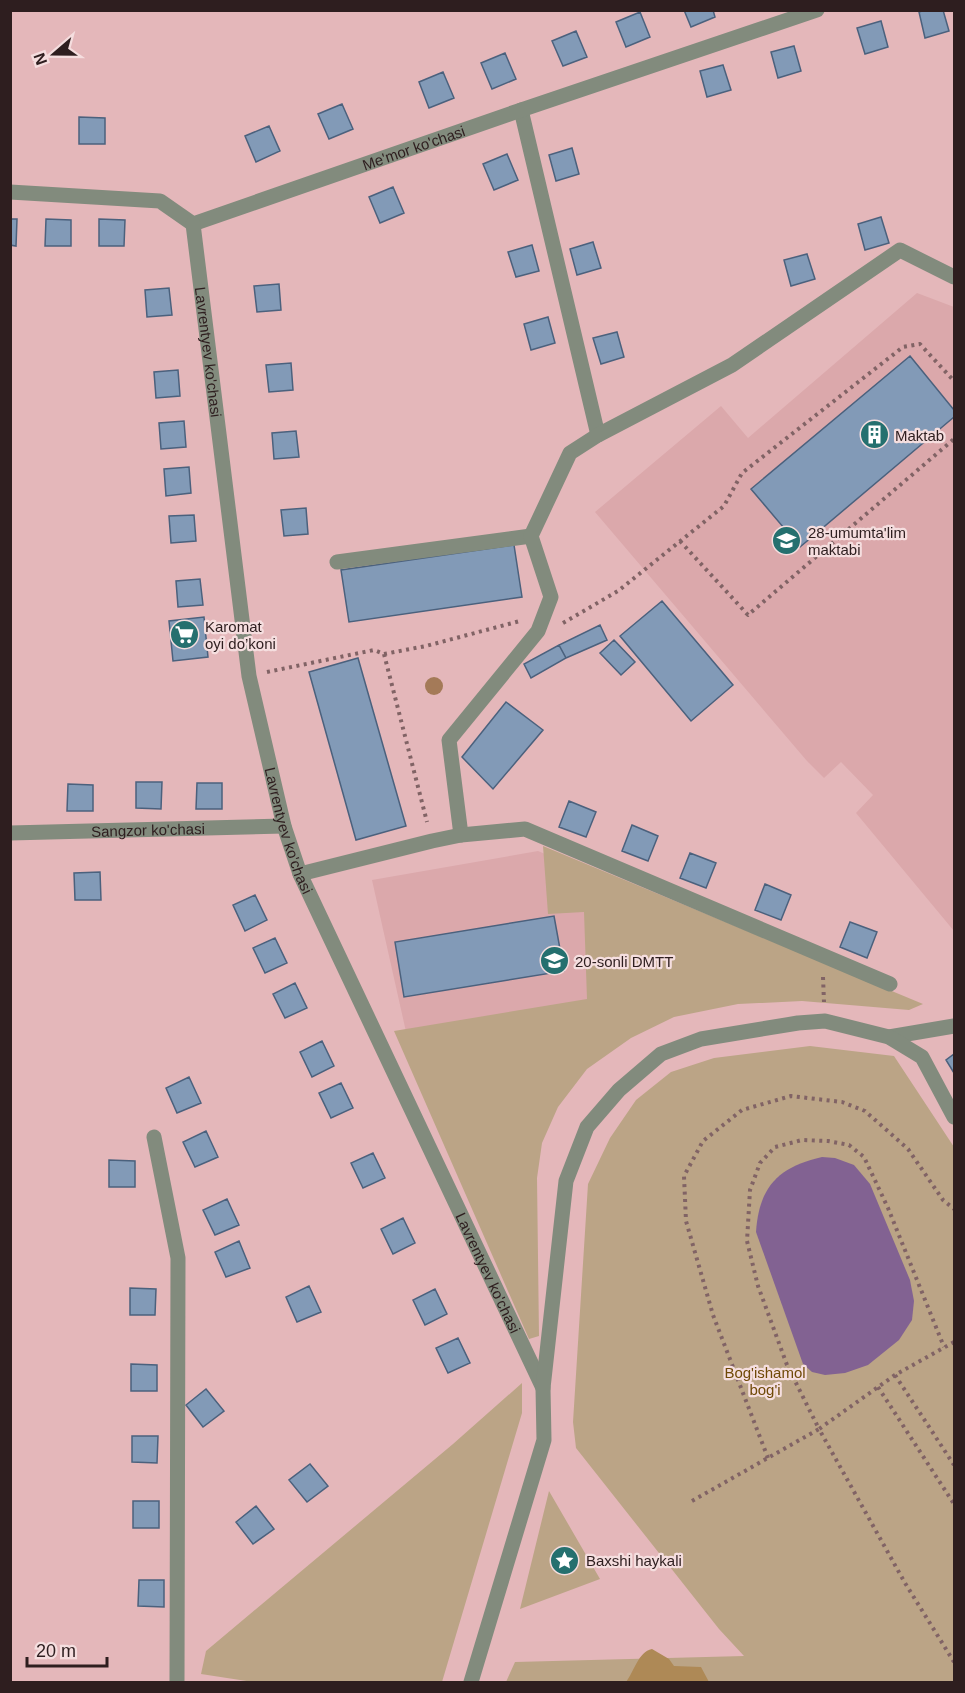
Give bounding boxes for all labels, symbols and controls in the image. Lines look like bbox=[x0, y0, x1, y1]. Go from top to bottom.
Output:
north arrow bbox=[24, 24, 84, 84]
text: N bbox=[30, 51, 50, 67]
street label: Me'mor ko'chasi bbox=[360, 122, 467, 173]
street label: Lavrentyev ko'chasi bbox=[192, 286, 225, 418]
building icon: Maktab bbox=[858, 419, 890, 451]
place label: Maktab bbox=[895, 427, 944, 444]
place label: 28-umumta'lim maktabi bbox=[808, 524, 906, 558]
school or university icon: 28-umumta'lim maktabi bbox=[771, 525, 803, 557]
place label: Karomat oyi do’koni bbox=[205, 618, 276, 652]
supermarket icon: Karomat oyi do’koni bbox=[168, 619, 200, 651]
street label: Lavrentyev ko'chasi bbox=[262, 766, 316, 896]
street label: Sangzor ko'chasi bbox=[91, 820, 205, 839]
school or university icon: 20-sonli DMTT bbox=[538, 945, 570, 977]
place label: 20-sonli DMTT bbox=[575, 953, 673, 970]
street label: Lavrentyev ko'chasi bbox=[453, 1210, 524, 1336]
park label: Bog'ishamol bog'i bbox=[724, 1364, 806, 1398]
place icon: Baxshi haykali bbox=[549, 1544, 581, 1576]
place label: Baxshi haykali bbox=[586, 1552, 682, 1569]
scale bar bbox=[27, 1630, 106, 1668]
text: 20 m bbox=[36, 1641, 76, 1661]

